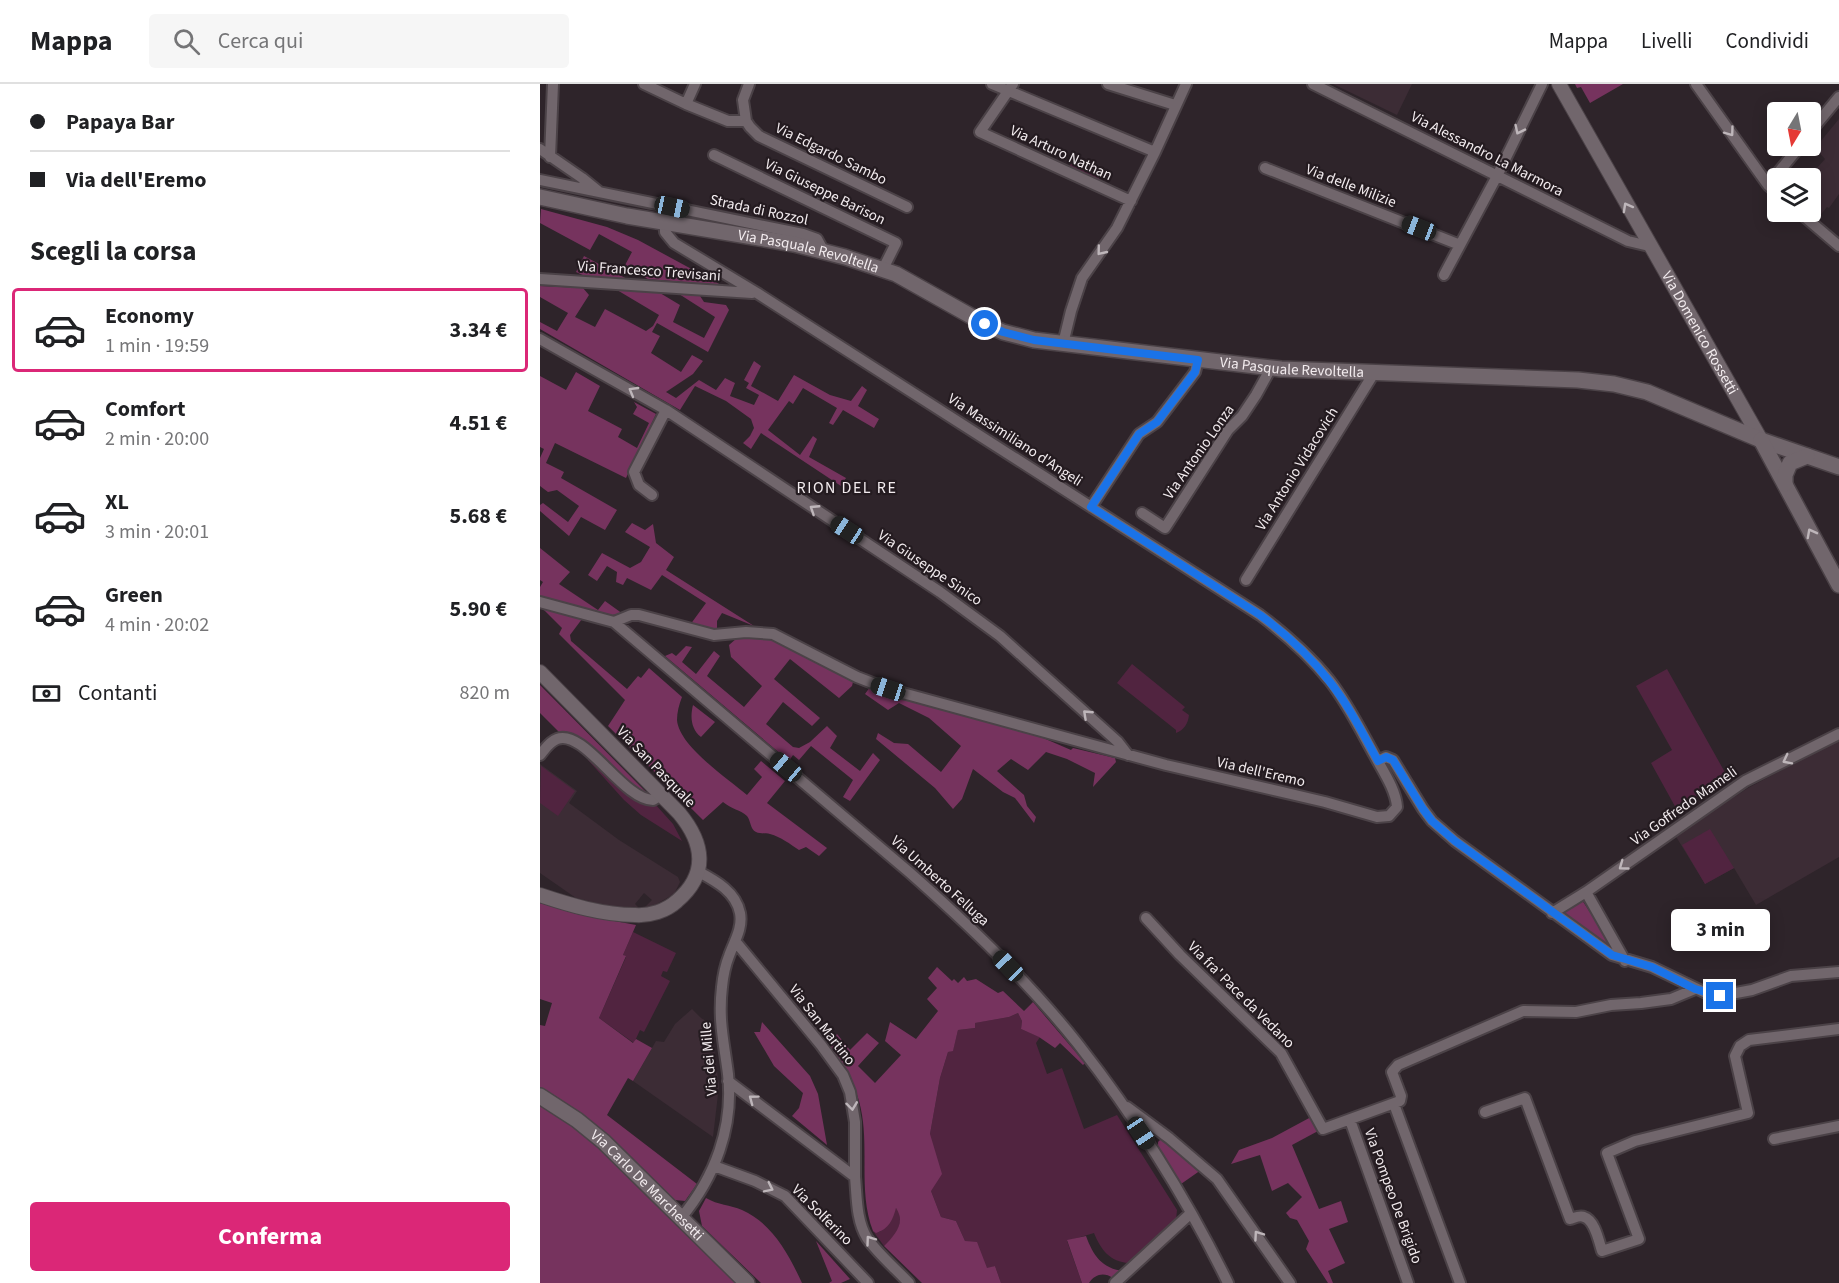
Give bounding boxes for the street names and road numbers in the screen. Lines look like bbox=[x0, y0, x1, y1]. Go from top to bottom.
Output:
street label: Via Alessandro La Marmora bbox=[1407, 106, 1567, 202]
street label: Via Edgardo Sambo bbox=[772, 118, 890, 190]
street label: Via Arturo Nathan bbox=[1006, 120, 1116, 186]
street label: Via Giuseppe Barison bbox=[761, 154, 889, 230]
street label: Via delle Milizie bbox=[1303, 159, 1399, 213]
street label: Strada di Rozzol bbox=[708, 189, 810, 231]
street label: Via Pasquale Revoltella bbox=[736, 224, 882, 278]
street label: Via Francesco Trevisani bbox=[576, 256, 722, 286]
street label: Via Domenico Rossetti bbox=[1657, 267, 1744, 398]
street label: Via Pasquale Revoltella bbox=[1219, 351, 1364, 383]
street label: Via Massimiliano d'Angeli bbox=[943, 388, 1087, 492]
street label: Via Antonio Lonza bbox=[1158, 400, 1240, 504]
street label: Via Antonio Vidacovich bbox=[1250, 403, 1344, 535]
street label: Via Giuseppe Sinico bbox=[873, 525, 987, 611]
street label: Via San Pasquale bbox=[612, 722, 700, 812]
street label: Via dell'Eremo bbox=[1215, 752, 1307, 792]
street label: Via Goffredo Mameli bbox=[1626, 761, 1742, 851]
street label: Via Umberto Felluga bbox=[886, 831, 994, 931]
street label: Via fra' Pace da Vedano bbox=[1183, 937, 1299, 1053]
street label: Via San Martino bbox=[784, 980, 860, 1070]
street label: Via dei Mille bbox=[695, 1021, 723, 1097]
street label: Via Carlo De Marchesetti bbox=[586, 1125, 709, 1245]
street label: Via Pompeo De Brigido bbox=[1359, 1125, 1427, 1267]
street label: Via Solferino bbox=[787, 1180, 857, 1250]

